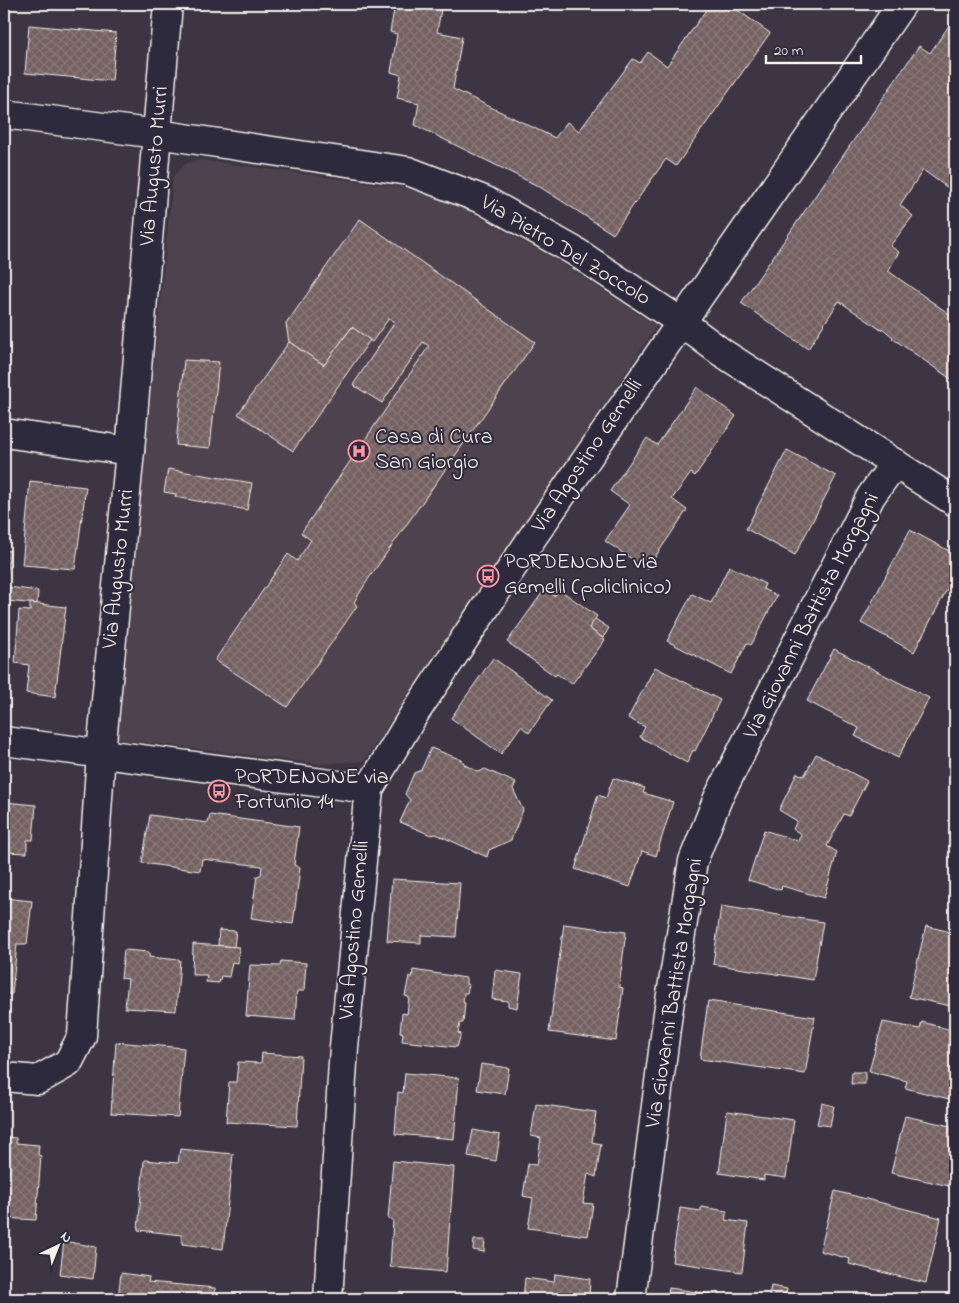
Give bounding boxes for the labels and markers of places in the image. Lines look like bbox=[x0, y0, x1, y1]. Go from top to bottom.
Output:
place label: Casa di Cura San Giorgio bbox=[375, 422, 493, 480]
hospital icon: Casa di Cura San Giorgio bbox=[347, 439, 371, 463]
place label: PORDENONE via Gemelli (policlinico) bbox=[504, 547, 671, 604]
bus stop icon: PORDENONE via Gemelli (policlinico) bbox=[476, 564, 500, 588]
place label: PORDENONE via Fortunio 14 bbox=[234, 762, 389, 819]
bus stop icon: PORDENONE via Fortunio 14 bbox=[207, 779, 231, 803]

